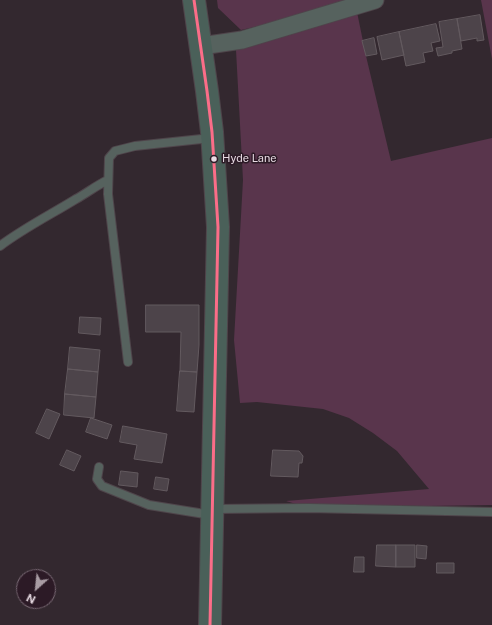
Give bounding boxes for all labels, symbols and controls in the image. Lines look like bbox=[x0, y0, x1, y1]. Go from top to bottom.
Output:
place label: Hyde Lane bbox=[222, 152, 276, 166]
marker: Hyde Lane bbox=[209, 154, 219, 164]
north arrow bbox=[16, 569, 56, 609]
text: N bbox=[24, 592, 38, 606]

